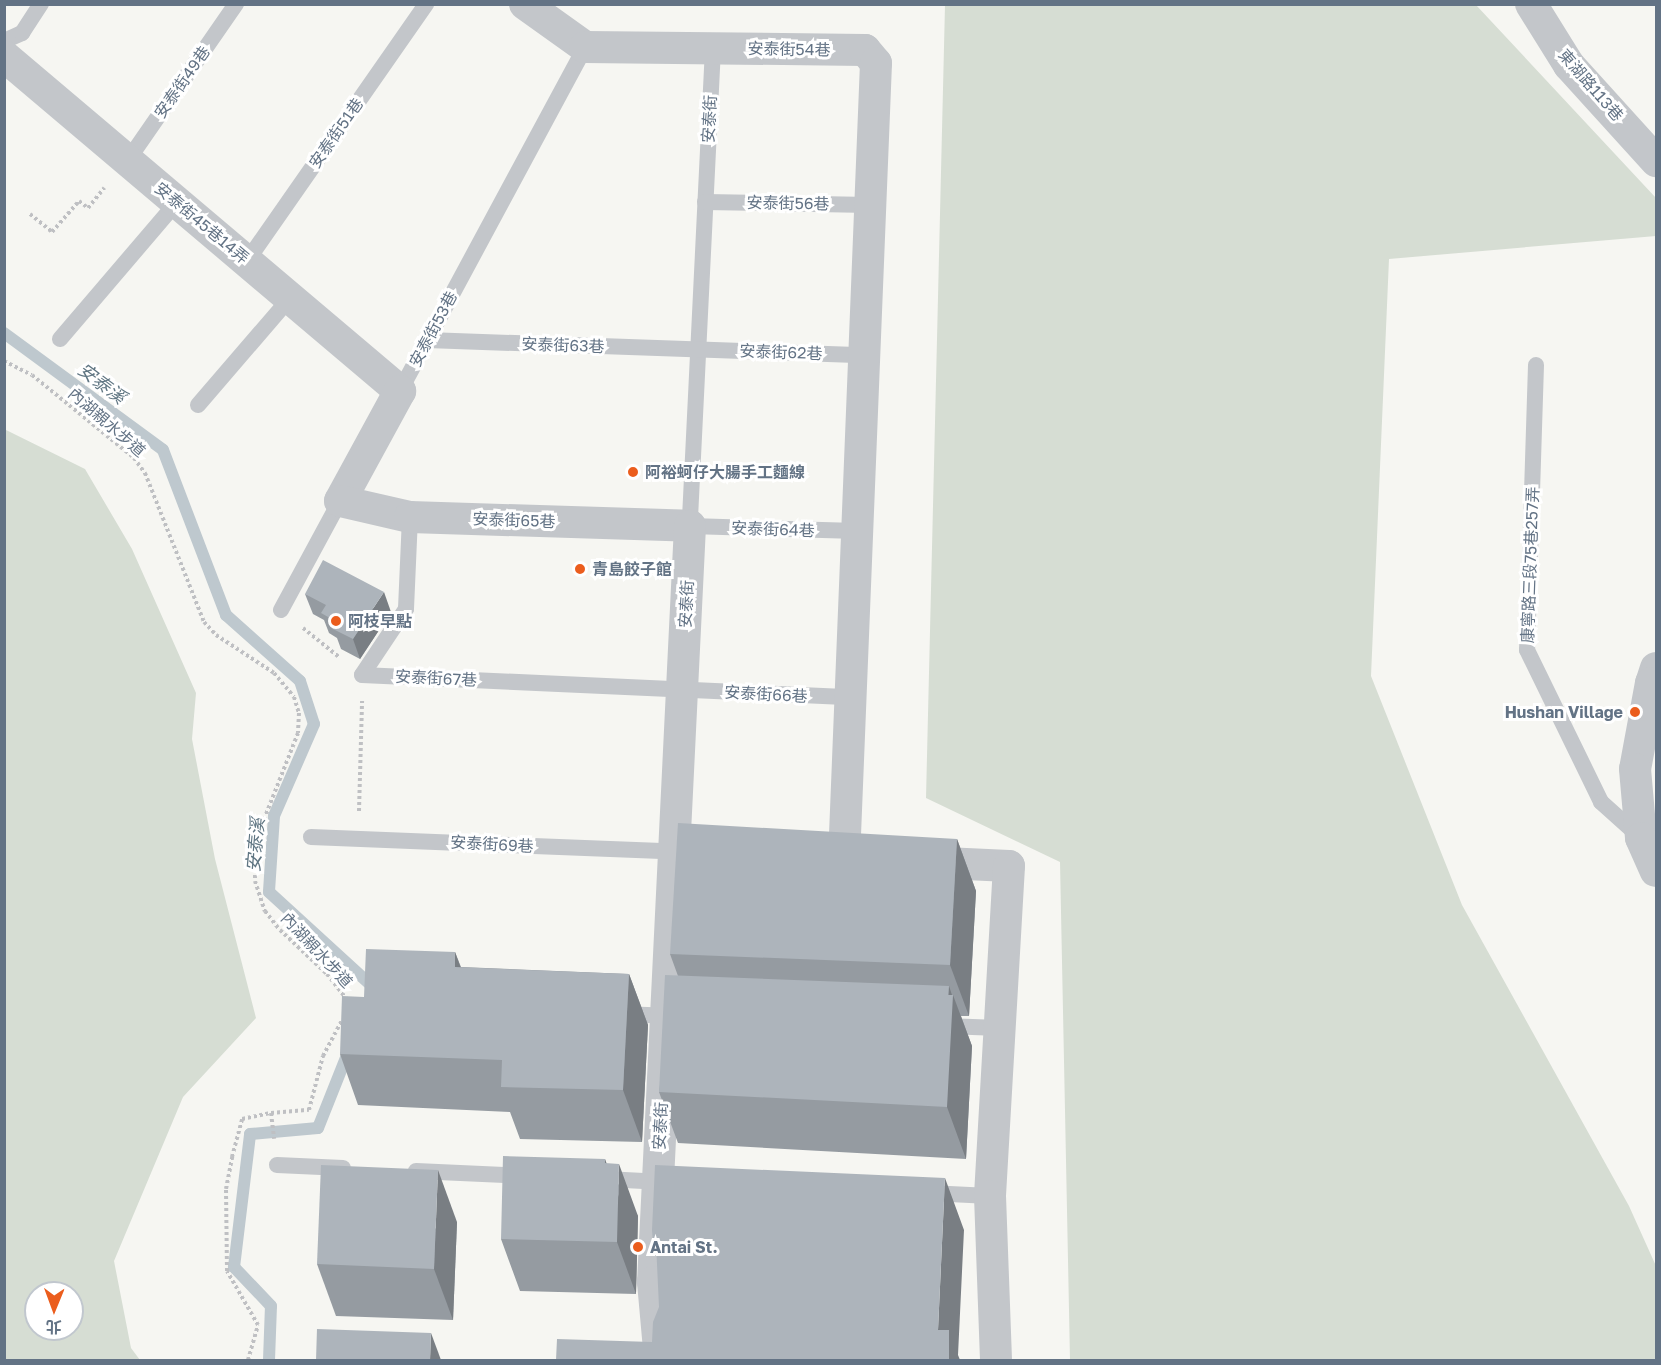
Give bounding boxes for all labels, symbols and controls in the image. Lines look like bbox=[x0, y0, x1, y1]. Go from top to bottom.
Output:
street label: 安泰街54巷 bbox=[747, 39, 831, 59]
street label: 安泰街49巷 bbox=[150, 42, 214, 122]
street label: 東湖路113巷 bbox=[1555, 45, 1627, 125]
street label: 安泰街51巷 bbox=[305, 94, 367, 172]
street label: 安泰街 bbox=[698, 95, 720, 143]
street label: 安泰街45巷14弄 bbox=[151, 178, 253, 268]
street label: 安泰街56巷 bbox=[746, 193, 830, 213]
street label: 安泰街53巷 bbox=[405, 288, 461, 370]
street label: 安泰街63巷 bbox=[521, 334, 605, 356]
street label: 安泰街62巷 bbox=[739, 341, 823, 363]
water label: 安泰溪 bbox=[74, 358, 130, 408]
street label: 內湖親水步道 bbox=[64, 383, 150, 461]
place label: 阿裕蚵仔大腸手工麵線 bbox=[645, 462, 805, 482]
marker: 阿裕蚵仔大腸手工麵線 bbox=[626, 465, 640, 479]
street label: 康寧路三段75巷257弄 bbox=[1518, 486, 1542, 644]
street label: 安泰街65巷 bbox=[472, 509, 556, 531]
street label: 安泰街64巷 bbox=[731, 518, 815, 540]
place label: 青島餃子館 bbox=[592, 559, 672, 579]
marker: 青島餃子館 bbox=[573, 562, 587, 576]
street label: 安泰街 bbox=[675, 580, 697, 628]
place label: 阿枝早點 bbox=[348, 611, 412, 631]
marker: 阿枝早點 bbox=[329, 614, 343, 628]
street label: 安泰街67巷 bbox=[394, 666, 478, 690]
street label: 安泰街66巷 bbox=[724, 682, 808, 706]
place label: Hushan Village bbox=[1505, 702, 1623, 722]
marker: Hushan Village bbox=[1628, 705, 1642, 719]
water label: 安泰溪 bbox=[242, 817, 268, 873]
street label: 安泰街69巷 bbox=[450, 832, 534, 856]
street label: 內湖親水步道 bbox=[277, 908, 357, 992]
street label: 安泰街 bbox=[649, 1102, 671, 1150]
place label: Antai St. bbox=[650, 1237, 718, 1257]
marker: Antai St. bbox=[631, 1240, 645, 1254]
north arrow bbox=[24, 1281, 84, 1341]
text: 北 bbox=[46, 1317, 62, 1337]

